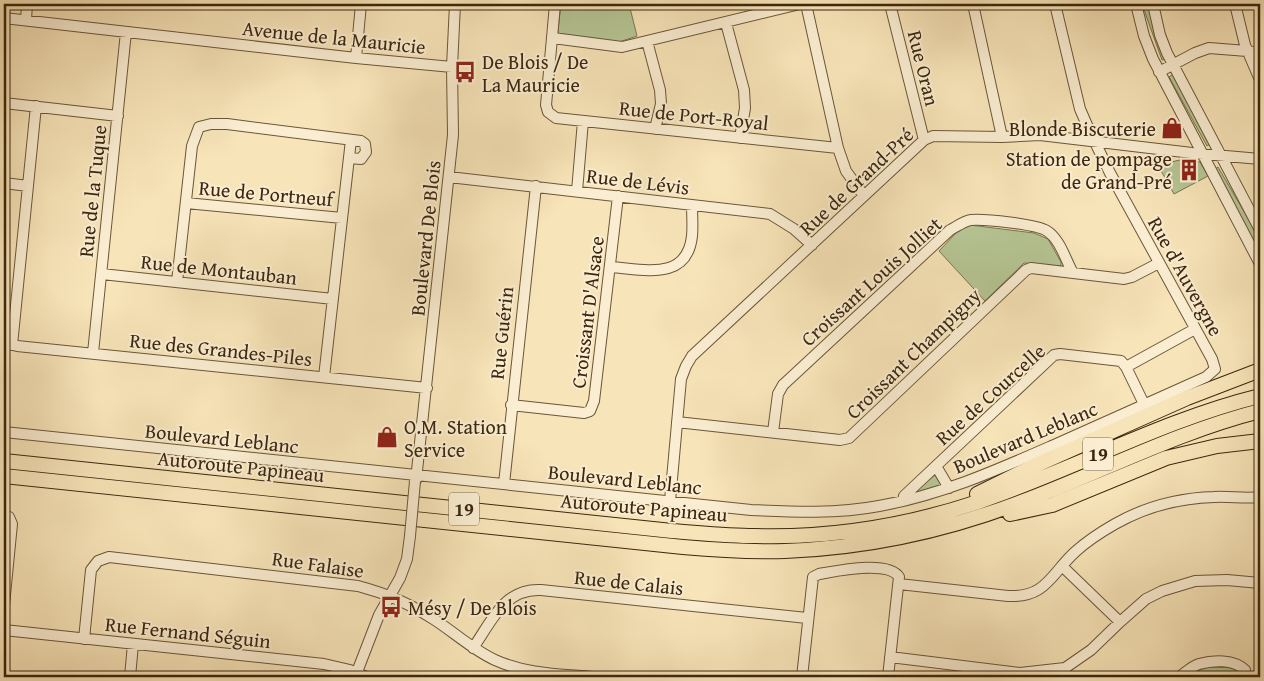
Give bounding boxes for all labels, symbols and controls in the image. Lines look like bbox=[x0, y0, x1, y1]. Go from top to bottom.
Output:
street label: Avenue de la Mauricie bbox=[241, 13, 427, 61]
street label: Rue Oran bbox=[901, 27, 947, 109]
place label: De Blois / De La Mauricie bbox=[482, 47, 588, 99]
bus stop icon: De Blois / De La Mauricie bbox=[452, 59, 478, 85]
street label: Rue de Port-Royal bbox=[618, 93, 771, 137]
place label: Blonde Biscuterie bbox=[1009, 114, 1156, 143]
shop icon: Blonde Biscuterie bbox=[1159, 115, 1185, 141]
street label: Rue de Grand-Pré bbox=[792, 120, 920, 242]
street label: Rue de la Tuque bbox=[71, 123, 113, 259]
place label: Station de pompage de Grand-Pré bbox=[1006, 144, 1172, 196]
building icon: Station de pompage de Grand-Pré bbox=[1176, 157, 1202, 183]
street label: Boulevard De Blois bbox=[402, 159, 448, 317]
street label: Rue de Lévis bbox=[585, 160, 691, 202]
street label: Rue de Portneuf bbox=[198, 173, 337, 214]
street label: Croissant Louis Jolliet bbox=[794, 210, 948, 352]
street label: Rue d'Auvergne bbox=[1141, 211, 1231, 341]
street label: Croissant D'Alsace bbox=[563, 234, 611, 390]
street label: Rue de Montauban bbox=[140, 246, 298, 292]
street label: Croissant Champigny bbox=[839, 281, 987, 425]
street label: Rue Guérin bbox=[482, 285, 520, 381]
street label: Rue des Grandes-Piles bbox=[128, 325, 314, 373]
street label: Rue de Courcelle bbox=[929, 337, 1051, 451]
street label: Boulevard Leblanc bbox=[948, 393, 1102, 480]
place label: O.M. Station Service bbox=[404, 412, 507, 464]
street label: Boulevard Leblanc bbox=[144, 416, 300, 460]
shop icon: O.M. Station Service bbox=[374, 424, 400, 450]
road number: 19 bbox=[1083, 438, 1113, 470]
street label: Autoroute Papineau bbox=[156, 443, 326, 489]
street label: Boulevard Leblanc bbox=[547, 457, 703, 501]
street label: Autoroute Papineau bbox=[559, 485, 729, 529]
road number: 19 bbox=[449, 492, 479, 526]
street label: Rue Falaise bbox=[270, 543, 366, 585]
street label: Rue de Calais bbox=[573, 562, 685, 602]
place label: Mésy / De Blois bbox=[408, 593, 537, 622]
bus stop icon: Mésy / De Blois bbox=[378, 594, 404, 620]
street label: Rue Fernand Séguin bbox=[104, 609, 272, 655]

